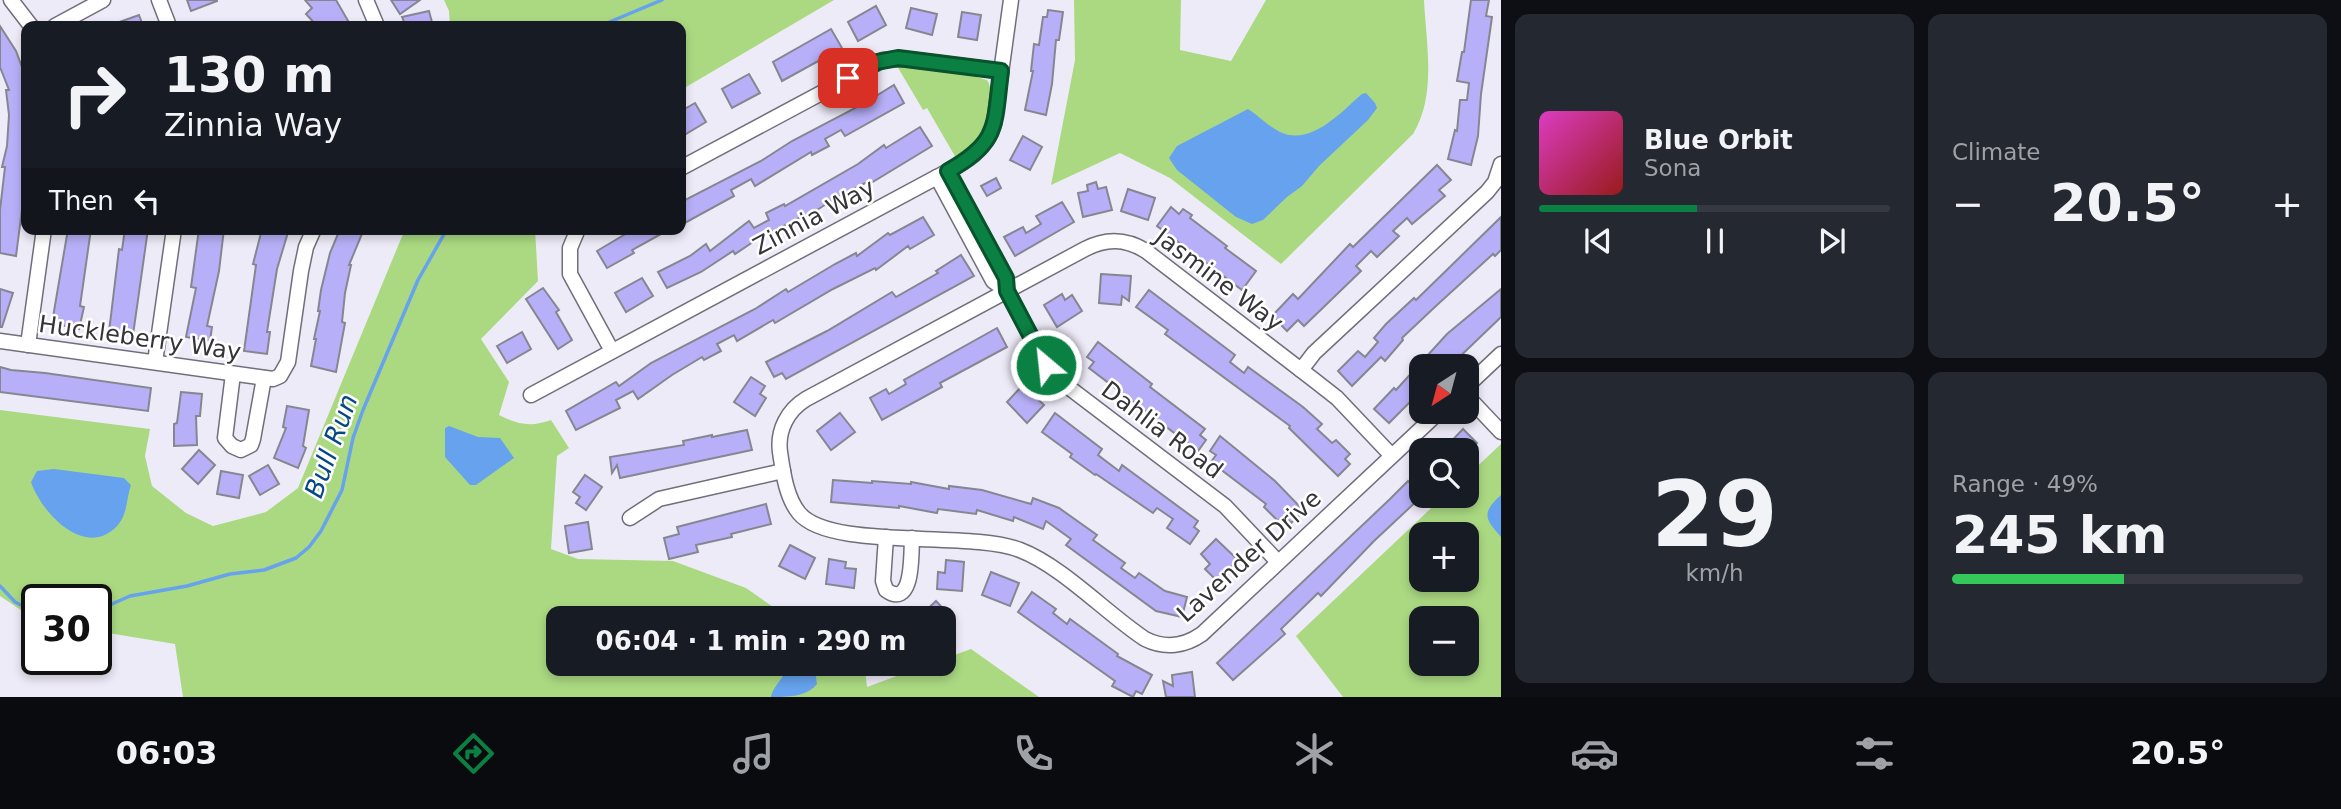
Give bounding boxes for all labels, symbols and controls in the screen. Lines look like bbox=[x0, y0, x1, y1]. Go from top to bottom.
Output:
text: 130 m bbox=[164, 47, 334, 104]
pin bbox=[818, 48, 878, 108]
icon: right bbox=[49, 49, 140, 140]
icon: arrive bbox=[829, 59, 867, 97]
text: Zinnia Way bbox=[164, 106, 342, 144]
text: Blue Orbit bbox=[1644, 125, 1793, 155]
text: Climate bbox=[1952, 139, 2041, 165]
text: Sona bbox=[1644, 155, 1701, 181]
street label: Zinnia Way bbox=[748, 173, 880, 261]
text: 20.5° bbox=[2050, 173, 2205, 233]
icon: left bbox=[128, 182, 166, 220]
text: − bbox=[1952, 182, 1984, 226]
text: + bbox=[2271, 182, 2303, 226]
text: Then bbox=[49, 186, 114, 216]
street label: Jasmine Way bbox=[1148, 222, 1289, 337]
icon: previous bbox=[1579, 222, 1617, 260]
icon: pause bbox=[1696, 222, 1734, 260]
icon: next bbox=[1813, 222, 1851, 260]
street label: Huckleberry Way bbox=[37, 310, 243, 366]
position arrow bbox=[1009, 328, 1083, 402]
north arrow bbox=[1409, 354, 1479, 424]
map controls bbox=[1409, 354, 1479, 676]
street label: Dahlia Road bbox=[1096, 375, 1228, 485]
water label: Bull Run bbox=[298, 390, 364, 502]
button: search bbox=[1409, 438, 1479, 508]
text: 29 bbox=[1651, 462, 1778, 567]
text: Range · 49% bbox=[1952, 471, 2098, 497]
street label: Lavender Drive bbox=[1171, 484, 1327, 628]
text: 245 km bbox=[1952, 505, 2167, 565]
button: + bbox=[1409, 522, 1479, 592]
text: km/h bbox=[1685, 560, 1744, 586]
speed limit sign: 30 bbox=[21, 584, 112, 675]
button: − bbox=[1409, 606, 1479, 676]
text: 06:04 · 1 min · 290 m bbox=[596, 626, 906, 656]
icon: directions bbox=[449, 729, 498, 778]
icon: music bbox=[729, 729, 778, 778]
icon: phone bbox=[1009, 729, 1058, 778]
icon: climate bbox=[1290, 729, 1339, 778]
icon: car bbox=[1570, 729, 1619, 778]
icon: filters bbox=[1850, 729, 1899, 778]
text: 06:03 bbox=[116, 734, 217, 772]
text: 20.5° bbox=[2130, 734, 2225, 772]

